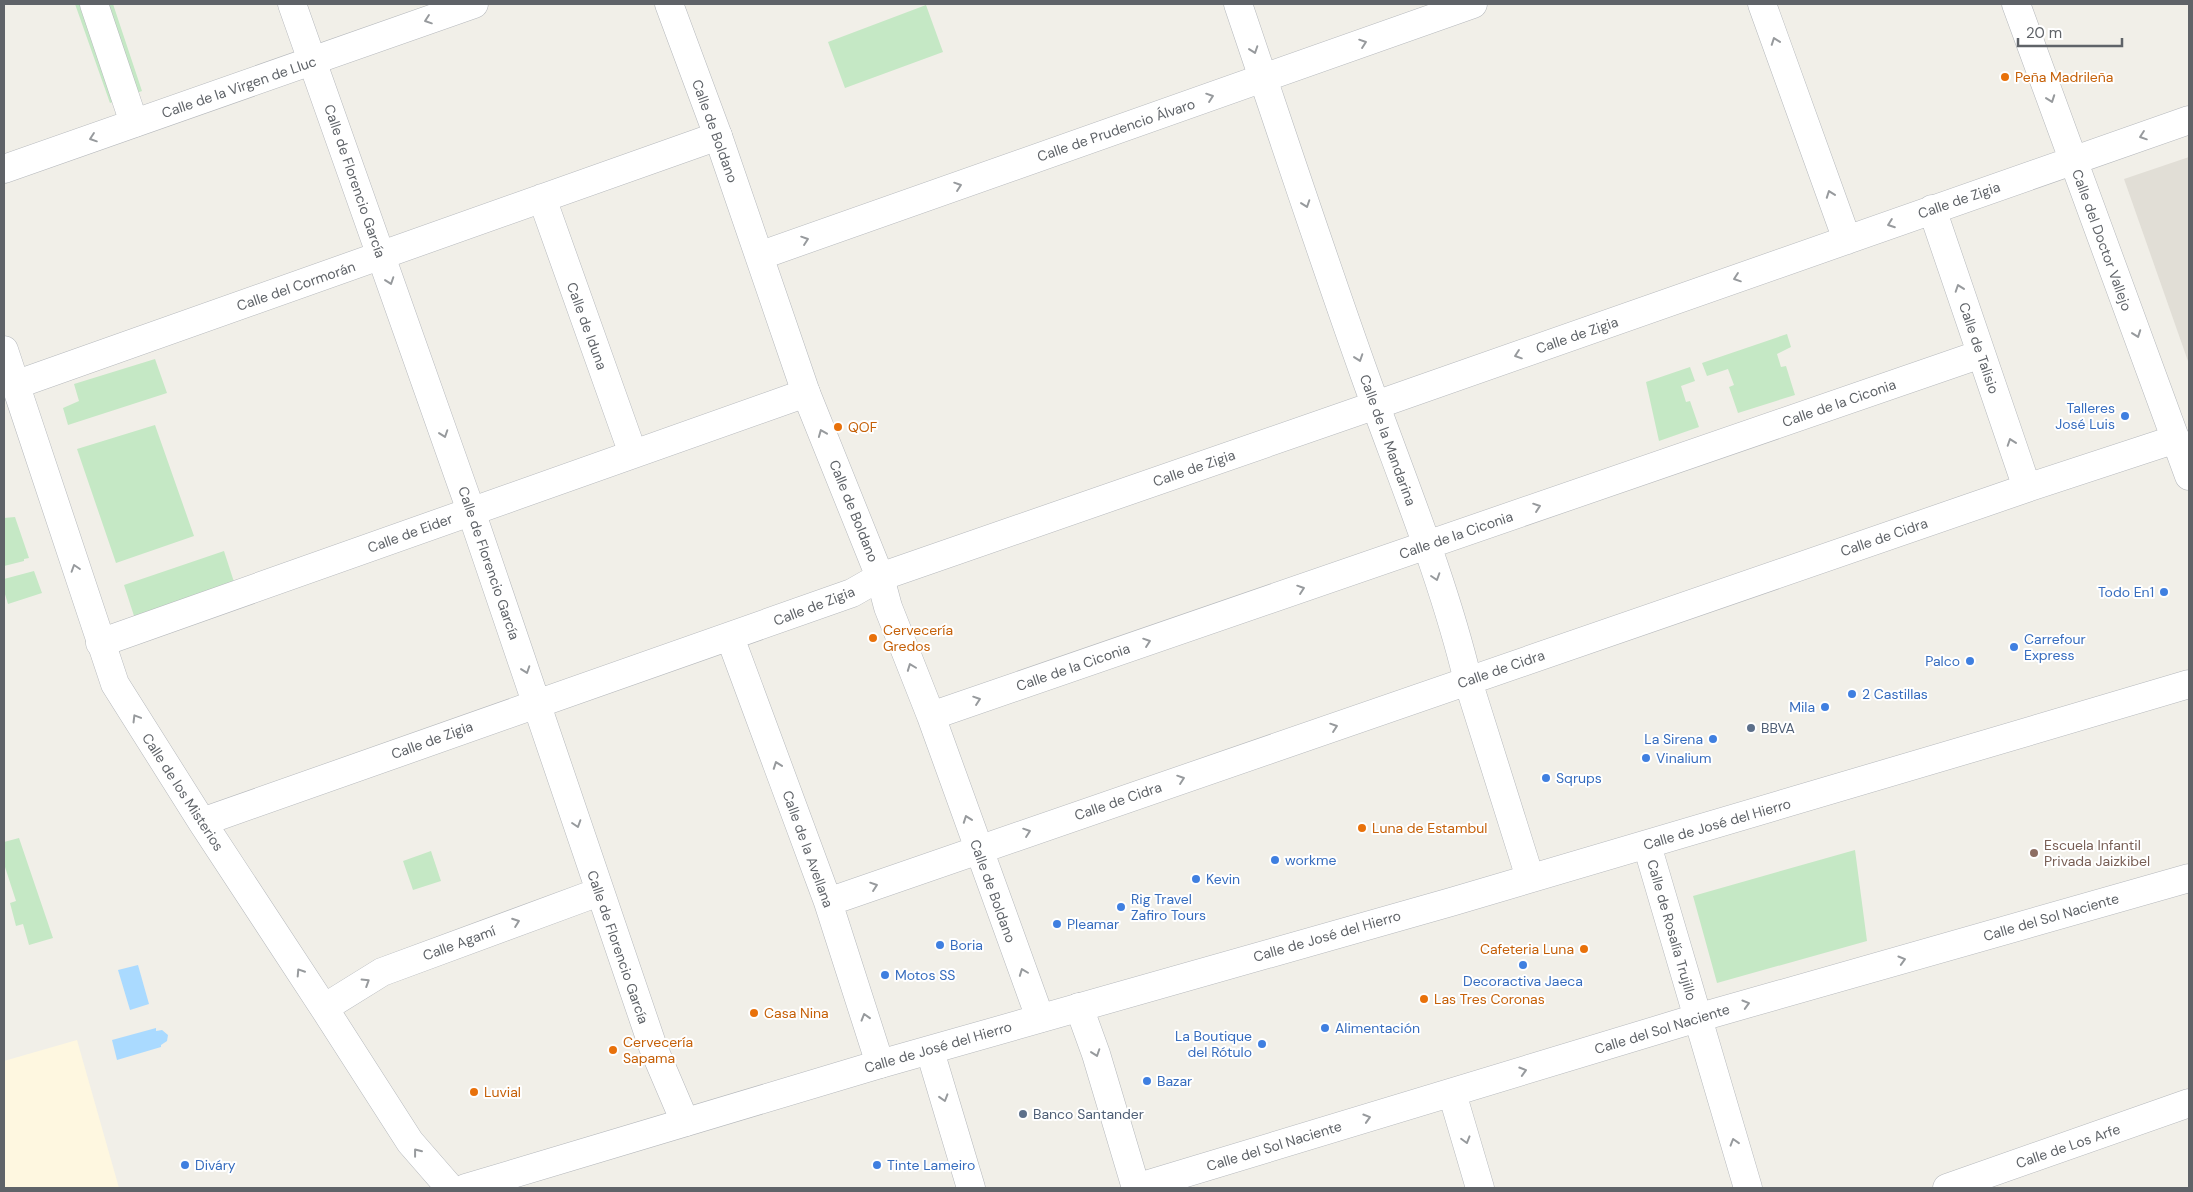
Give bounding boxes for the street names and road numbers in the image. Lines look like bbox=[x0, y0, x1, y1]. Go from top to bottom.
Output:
street label: Calle de la Virgen de Lluc bbox=[159, 52, 319, 122]
street label: Calle de Boldano bbox=[688, 77, 742, 185]
street label: Calle de Prudencio Álvaro bbox=[1035, 95, 1197, 165]
street label: Calle de Florencio García bbox=[320, 102, 390, 260]
street label: Calle del Doctor Vallejo bbox=[2068, 167, 2136, 313]
street label: Calle de Zigia bbox=[1916, 178, 2002, 222]
street label: Calle del Cormorán bbox=[234, 257, 358, 315]
street label: Calle de Iduna bbox=[563, 280, 611, 372]
street label: Calle de Talisio bbox=[1955, 300, 2003, 396]
street label: Calle de Zigia bbox=[1534, 313, 1620, 357]
street label: Calle de la Mandarina bbox=[1356, 372, 1420, 508]
street label: Calle de la Ciconia bbox=[1780, 375, 1898, 431]
street label: Calle de Zigia bbox=[1151, 446, 1237, 490]
street label: Calle de Boldano bbox=[825, 457, 883, 565]
street label: Calle de Florencio García bbox=[454, 484, 524, 642]
street label: Calle de la Ciconia bbox=[1397, 507, 1515, 563]
street label: Calle de Eider bbox=[365, 509, 455, 557]
street label: Calle de Cidra bbox=[1838, 514, 1930, 560]
street label: Calle de Zigia bbox=[771, 582, 857, 630]
street label: Calle de la Ciconia bbox=[1014, 639, 1132, 695]
street label: Calle de Cidra bbox=[1455, 646, 1547, 692]
street label: Calle de Zigia bbox=[389, 717, 475, 763]
street label: Calle de los Misterios bbox=[138, 730, 228, 854]
street label: Calle de Cidra bbox=[1072, 778, 1164, 824]
street label: Calle de la Avellana bbox=[778, 788, 838, 910]
street label: Calle de José del Hierro bbox=[1641, 794, 1793, 854]
street label: Calle de Boldano bbox=[966, 837, 1020, 945]
street label: Calle de Rosalía Trujillo bbox=[1643, 857, 1701, 1003]
street label: Calle de Florencio García bbox=[583, 868, 653, 1026]
street label: Calle del Sol Naciente bbox=[1981, 889, 2121, 945]
street label: Calle de José del Hierro bbox=[1251, 906, 1403, 966]
street label: Calle Agamí bbox=[420, 921, 499, 964]
street label: Calle del Sol Naciente bbox=[1592, 1000, 1732, 1058]
street label: Calle de José del Hierro bbox=[862, 1017, 1014, 1077]
street label: Calle del Sol Naciente bbox=[1204, 1117, 1344, 1175]
street label: Calle de Los Arfe bbox=[2014, 1120, 2123, 1172]

